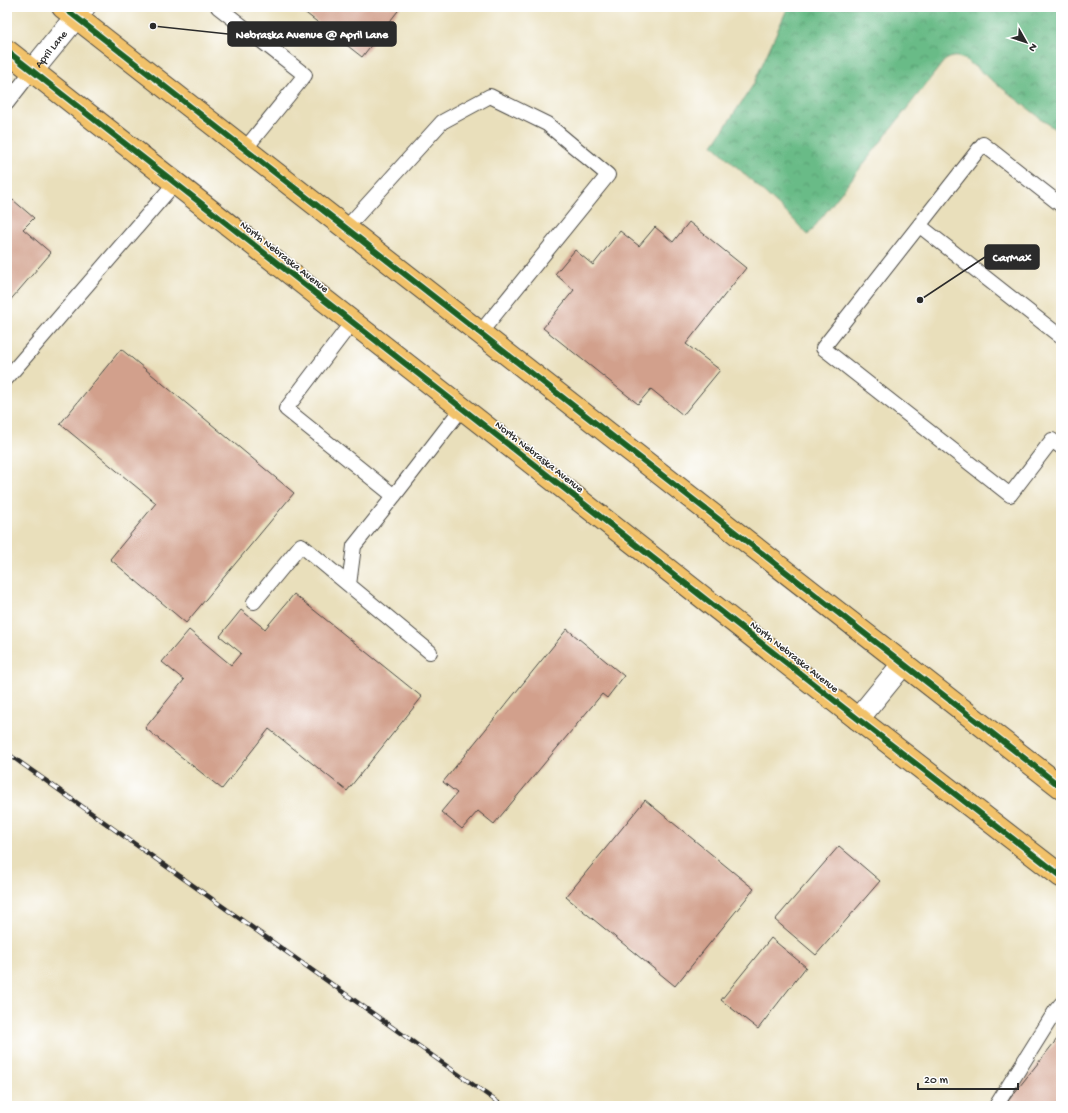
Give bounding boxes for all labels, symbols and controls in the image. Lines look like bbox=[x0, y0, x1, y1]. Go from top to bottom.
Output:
callout: Nebraska Avenue @ April Lane bbox=[228, 22, 396, 46]
north arrow bbox=[1006, 22, 1046, 62]
street label: April Lane bbox=[33, 29, 71, 71]
text: Nebraska Avenue @ April Lane bbox=[236, 29, 389, 43]
text: N bbox=[1025, 40, 1039, 54]
street label: North Nebraska Avenue bbox=[237, 219, 331, 296]
callout: CarMax bbox=[985, 245, 1039, 269]
text: CarMax bbox=[992, 252, 1032, 266]
street label: North Nebraska Avenue bbox=[492, 419, 586, 496]
street label: North Nebraska Avenue bbox=[747, 619, 841, 696]
scale bar bbox=[918, 1065, 1018, 1091]
text: 20 m bbox=[924, 1074, 949, 1088]

